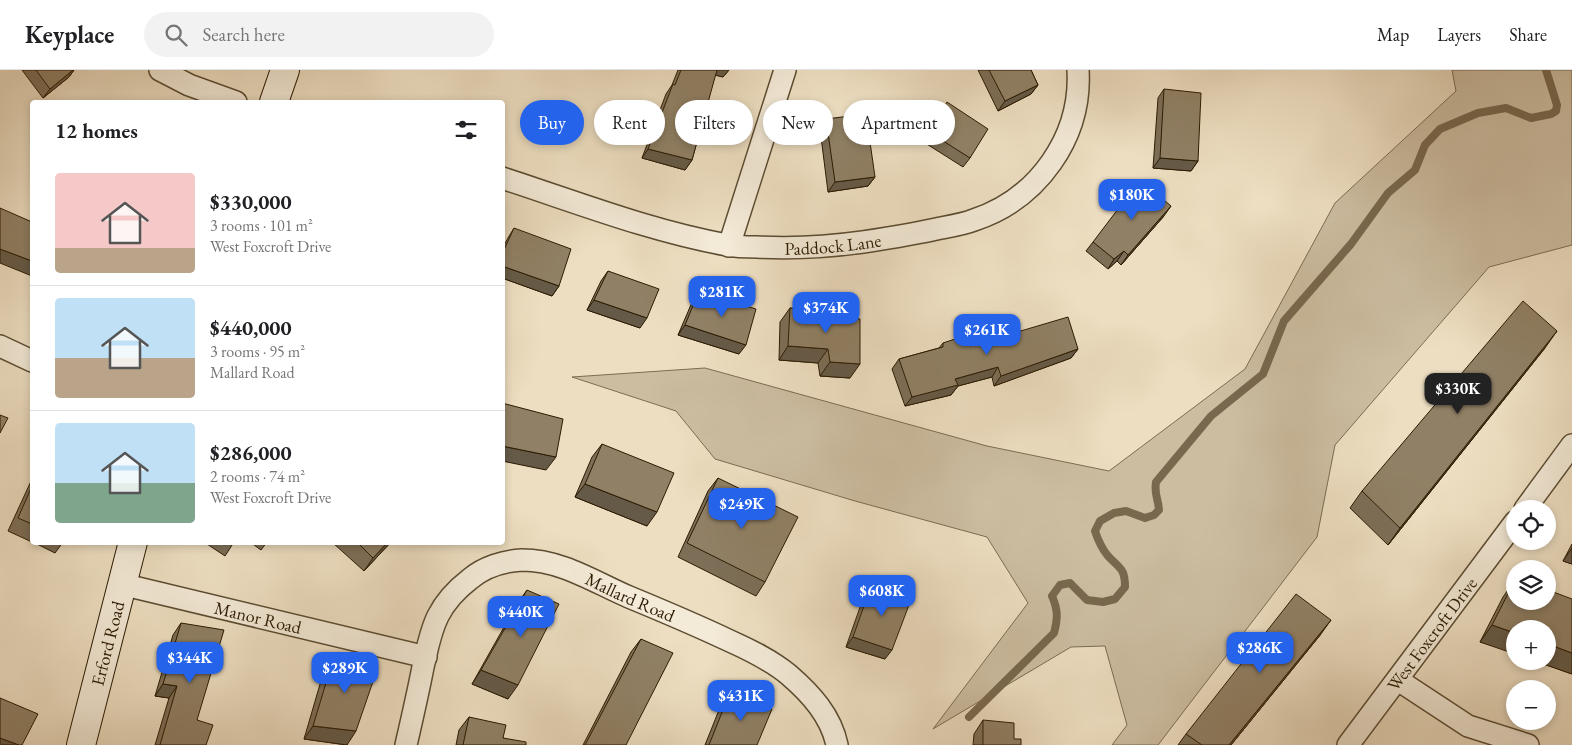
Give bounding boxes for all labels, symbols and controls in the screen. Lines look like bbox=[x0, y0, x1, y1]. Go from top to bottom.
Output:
search box bbox=[144, 12, 494, 57]
text: Keyplace bbox=[25, 19, 114, 50]
icon: search bbox=[162, 21, 190, 49]
text: Search here bbox=[202, 22, 285, 47]
text: Map bbox=[1377, 23, 1409, 46]
text: Layers bbox=[1437, 23, 1481, 46]
text: Share bbox=[1509, 23, 1547, 46]
chip: Buy bbox=[520, 100, 584, 145]
chip: Rent bbox=[594, 100, 665, 145]
chip: Filters bbox=[675, 100, 753, 145]
chip: New bbox=[763, 100, 833, 145]
chip: Apartment bbox=[843, 100, 955, 145]
icon: filters bbox=[452, 116, 480, 144]
text: 12 homes bbox=[55, 117, 138, 144]
pin: $180K bbox=[1097, 178, 1167, 221]
text: $180K bbox=[1110, 184, 1154, 205]
text: $330,000 bbox=[210, 188, 292, 215]
icon: home bbox=[95, 193, 155, 253]
text: 3 rooms · 101 m² bbox=[210, 215, 313, 236]
street label: Paddock Lane bbox=[784, 228, 883, 259]
text: West Foxcroft Drive bbox=[210, 236, 331, 257]
pin: $281K bbox=[687, 276, 757, 318]
text: $281K bbox=[700, 281, 744, 302]
pin: $374K bbox=[791, 292, 861, 334]
text: $374K bbox=[804, 297, 848, 318]
text: $440,000 bbox=[210, 314, 292, 341]
pin: $261K bbox=[952, 314, 1022, 356]
icon: home bbox=[95, 318, 155, 378]
text: $261K bbox=[965, 319, 1009, 340]
text: 3 rooms · 95 m² bbox=[210, 341, 305, 362]
text: Mallard Road bbox=[210, 362, 295, 383]
pin: $330K bbox=[1423, 372, 1493, 415]
text: $330K bbox=[1436, 378, 1480, 399]
text: $286,000 bbox=[210, 439, 292, 466]
icon: home bbox=[95, 443, 155, 503]
text: 2 rooms · 74 m² bbox=[210, 466, 305, 487]
text: West Foxcroft Drive bbox=[210, 487, 331, 508]
pin: $249K bbox=[707, 488, 777, 530]
text: $249K bbox=[720, 493, 764, 514]
map controls bbox=[1506, 500, 1556, 730]
button: locate bbox=[1506, 500, 1556, 550]
button: layers bbox=[1506, 560, 1556, 610]
street label: Mallard Road bbox=[582, 567, 679, 627]
street label: West Foxcroft Drive bbox=[1381, 572, 1481, 695]
pin: $608K bbox=[847, 574, 917, 617]
text: $608K bbox=[860, 580, 904, 601]
street label: Manor Road bbox=[212, 595, 305, 639]
pin: $440K bbox=[486, 596, 556, 638]
street label: Erford Road bbox=[85, 598, 129, 688]
text: $440K bbox=[499, 601, 543, 622]
button: + bbox=[1506, 620, 1556, 670]
pin: $286K bbox=[1225, 632, 1295, 674]
text: $286K bbox=[1238, 637, 1282, 658]
pin: $344K bbox=[155, 642, 225, 684]
text: $344K bbox=[168, 647, 212, 668]
pin: $289K bbox=[310, 652, 380, 694]
text: $289K bbox=[323, 657, 367, 678]
pin: $431K bbox=[706, 680, 776, 722]
button: − bbox=[1506, 680, 1556, 730]
text: $431K bbox=[719, 685, 763, 706]

